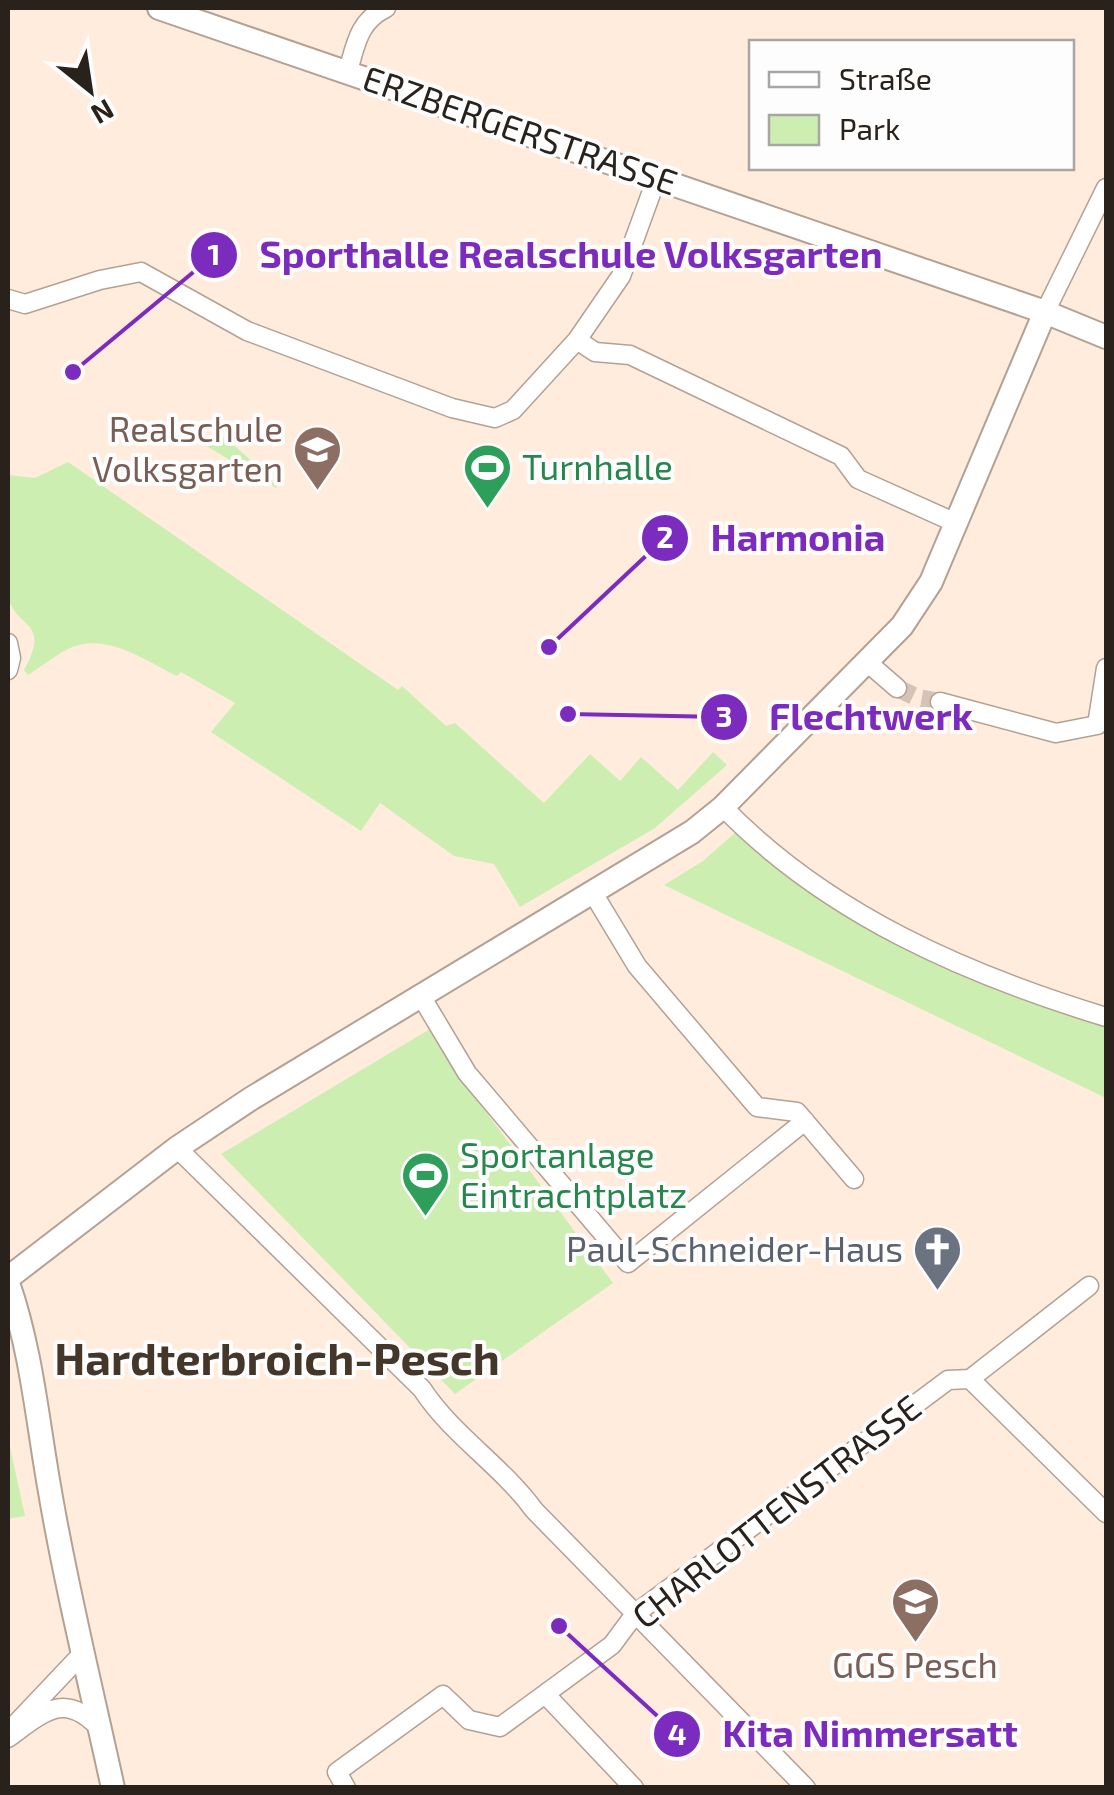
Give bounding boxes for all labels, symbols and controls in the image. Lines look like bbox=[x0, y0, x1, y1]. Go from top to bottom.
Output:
north arrow bbox=[40, 40, 140, 140]
legend bbox=[749, 40, 1074, 170]
street label: ERZBERGERSTRASSE bbox=[358, 56, 683, 203]
text: Straße bbox=[839, 60, 932, 96]
text: N bbox=[86, 93, 120, 132]
text: Park bbox=[839, 110, 900, 146]
callout: Sporthalle Realschule Volksgarten bbox=[189, 221, 903, 289]
text: Sporthalle Realschule Volksgarten bbox=[259, 230, 883, 276]
text: 1 bbox=[208, 235, 220, 271]
place label: Realschule Volksgarten bbox=[92, 407, 283, 489]
school or university icon: Realschule Volksgarten bbox=[292, 424, 344, 492]
sports icon: Turnhalle bbox=[461, 442, 513, 510]
place label: Turnhalle bbox=[522, 445, 673, 487]
callout: Harmonia bbox=[640, 504, 905, 572]
text: Harmonia bbox=[710, 513, 886, 559]
text: 2 bbox=[656, 518, 674, 554]
callout: Flechtwerk bbox=[699, 683, 993, 751]
text: Flechtwerk bbox=[769, 692, 974, 738]
text: 3 bbox=[715, 697, 733, 733]
place label: Sportanlage Eintrachtplatz bbox=[460, 1133, 687, 1215]
sports icon: Sportanlage Eintrachtplatz bbox=[399, 1150, 451, 1218]
church icon: Paul-Schneider-Haus bbox=[912, 1224, 964, 1292]
place label: Paul-Schneider-Haus bbox=[566, 1227, 903, 1269]
district label: Hardterbroich-Pesch bbox=[54, 1330, 500, 1384]
street label: CHARLOTTENSTRASSE bbox=[623, 1385, 928, 1636]
school or university icon: GGS Pesch bbox=[889, 1576, 941, 1644]
place label: GGS Pesch bbox=[832, 1643, 998, 1685]
callout: Kita Nimmersatt bbox=[652, 1700, 1038, 1768]
text: Kita Nimmersatt bbox=[722, 1709, 1018, 1755]
text: 4 bbox=[667, 1715, 687, 1751]

